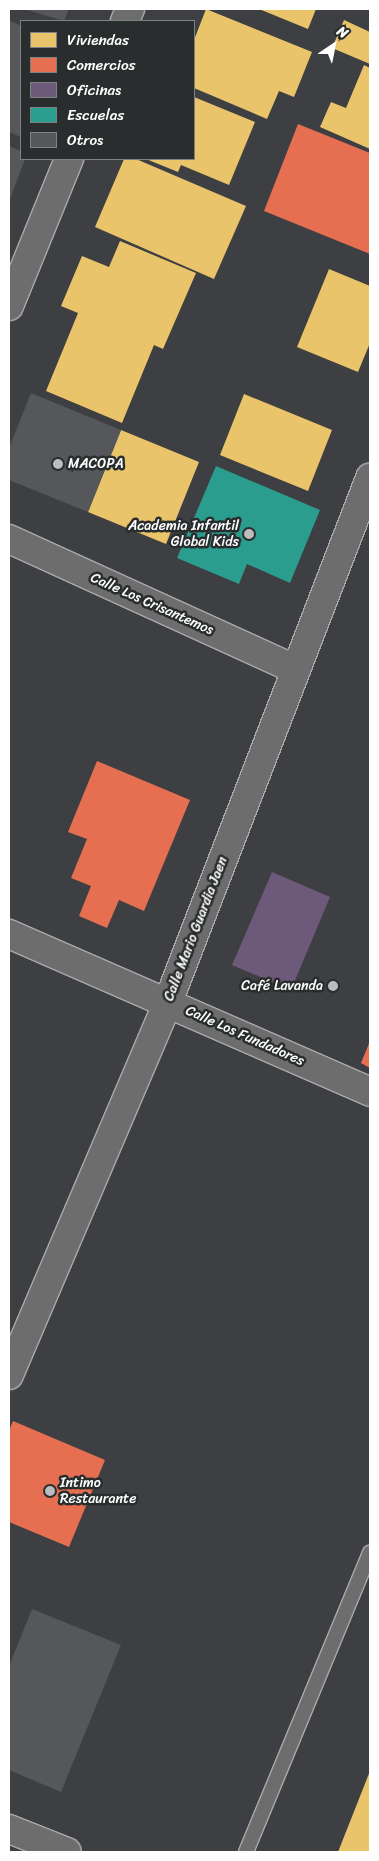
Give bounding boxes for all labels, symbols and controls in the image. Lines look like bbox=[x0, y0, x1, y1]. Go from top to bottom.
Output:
text: N bbox=[332, 19, 354, 45]
legend bbox=[20, 20, 195, 160]
north arrow bbox=[309, 20, 359, 70]
text: Viviendas bbox=[67, 27, 129, 53]
text: Comercios bbox=[67, 52, 136, 78]
text: Oficinas bbox=[67, 77, 121, 103]
text: Escuelas bbox=[67, 102, 124, 128]
text: Otros bbox=[67, 127, 103, 153]
place label: MACOPA bbox=[68, 456, 124, 472]
marker: MACOPA bbox=[52, 458, 64, 470]
place label: Academia Infantil Global Kids bbox=[128, 518, 239, 550]
marker: Academia Infantil Global Kids bbox=[243, 528, 255, 540]
street label: Calle Los Crisantemos bbox=[87, 569, 217, 639]
street label: Calle Mario Guardia Jaen bbox=[161, 855, 231, 1003]
place label: Café Lavanda bbox=[241, 978, 323, 994]
marker: Café Lavanda bbox=[327, 980, 339, 992]
street label: Calle Los Fundadores bbox=[183, 1002, 307, 1070]
place label: Intimo Restaurante bbox=[60, 1475, 136, 1508]
marker: Intimo Restaurante bbox=[44, 1485, 56, 1497]

